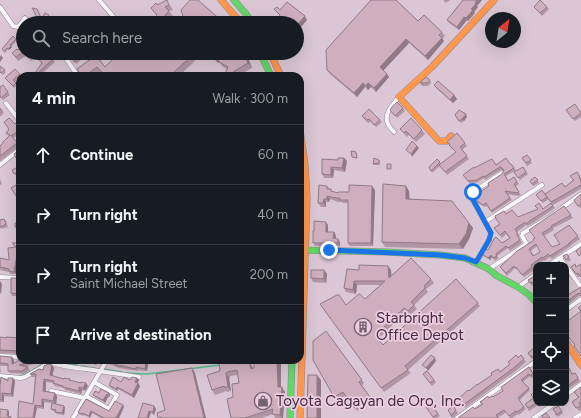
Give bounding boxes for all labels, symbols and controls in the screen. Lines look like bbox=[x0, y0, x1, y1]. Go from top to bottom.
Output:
north arrow bbox=[485, 12, 521, 48]
search box bbox=[16, 16, 304, 60]
icon: search bbox=[30, 27, 52, 49]
text: Search here bbox=[62, 29, 142, 47]
text: 4 min bbox=[32, 88, 76, 108]
text: Walk · 300 m bbox=[213, 91, 288, 106]
icon: ahead bbox=[32, 144, 54, 166]
text: Continue bbox=[70, 146, 133, 164]
text: 60 m bbox=[258, 147, 288, 162]
route start bbox=[464, 183, 482, 201]
icon: right bbox=[32, 204, 54, 226]
text: Turn right bbox=[70, 206, 138, 224]
text: 40 m bbox=[257, 207, 288, 222]
route end bbox=[320, 241, 338, 259]
text: Turn right bbox=[70, 258, 138, 276]
map controls bbox=[533, 262, 569, 406]
button: + bbox=[533, 262, 569, 298]
icon: right bbox=[32, 264, 54, 286]
text: 200 m bbox=[250, 267, 288, 282]
text: Saint Michael Street bbox=[70, 276, 188, 291]
button: − bbox=[533, 298, 569, 334]
place label: Starbright Office Depot bbox=[376, 309, 464, 344]
building icon: Starbright Office Depot bbox=[353, 317, 373, 337]
icon: arrive bbox=[32, 324, 54, 346]
text: Arrive at destination bbox=[70, 326, 211, 344]
button: locate bbox=[533, 334, 569, 370]
button: layers bbox=[533, 370, 569, 406]
shop icon: Toyota Cagayan de Oro, Inc. bbox=[253, 391, 273, 411]
place label: Toyota Cagayan de Oro, Inc. bbox=[276, 392, 464, 410]

